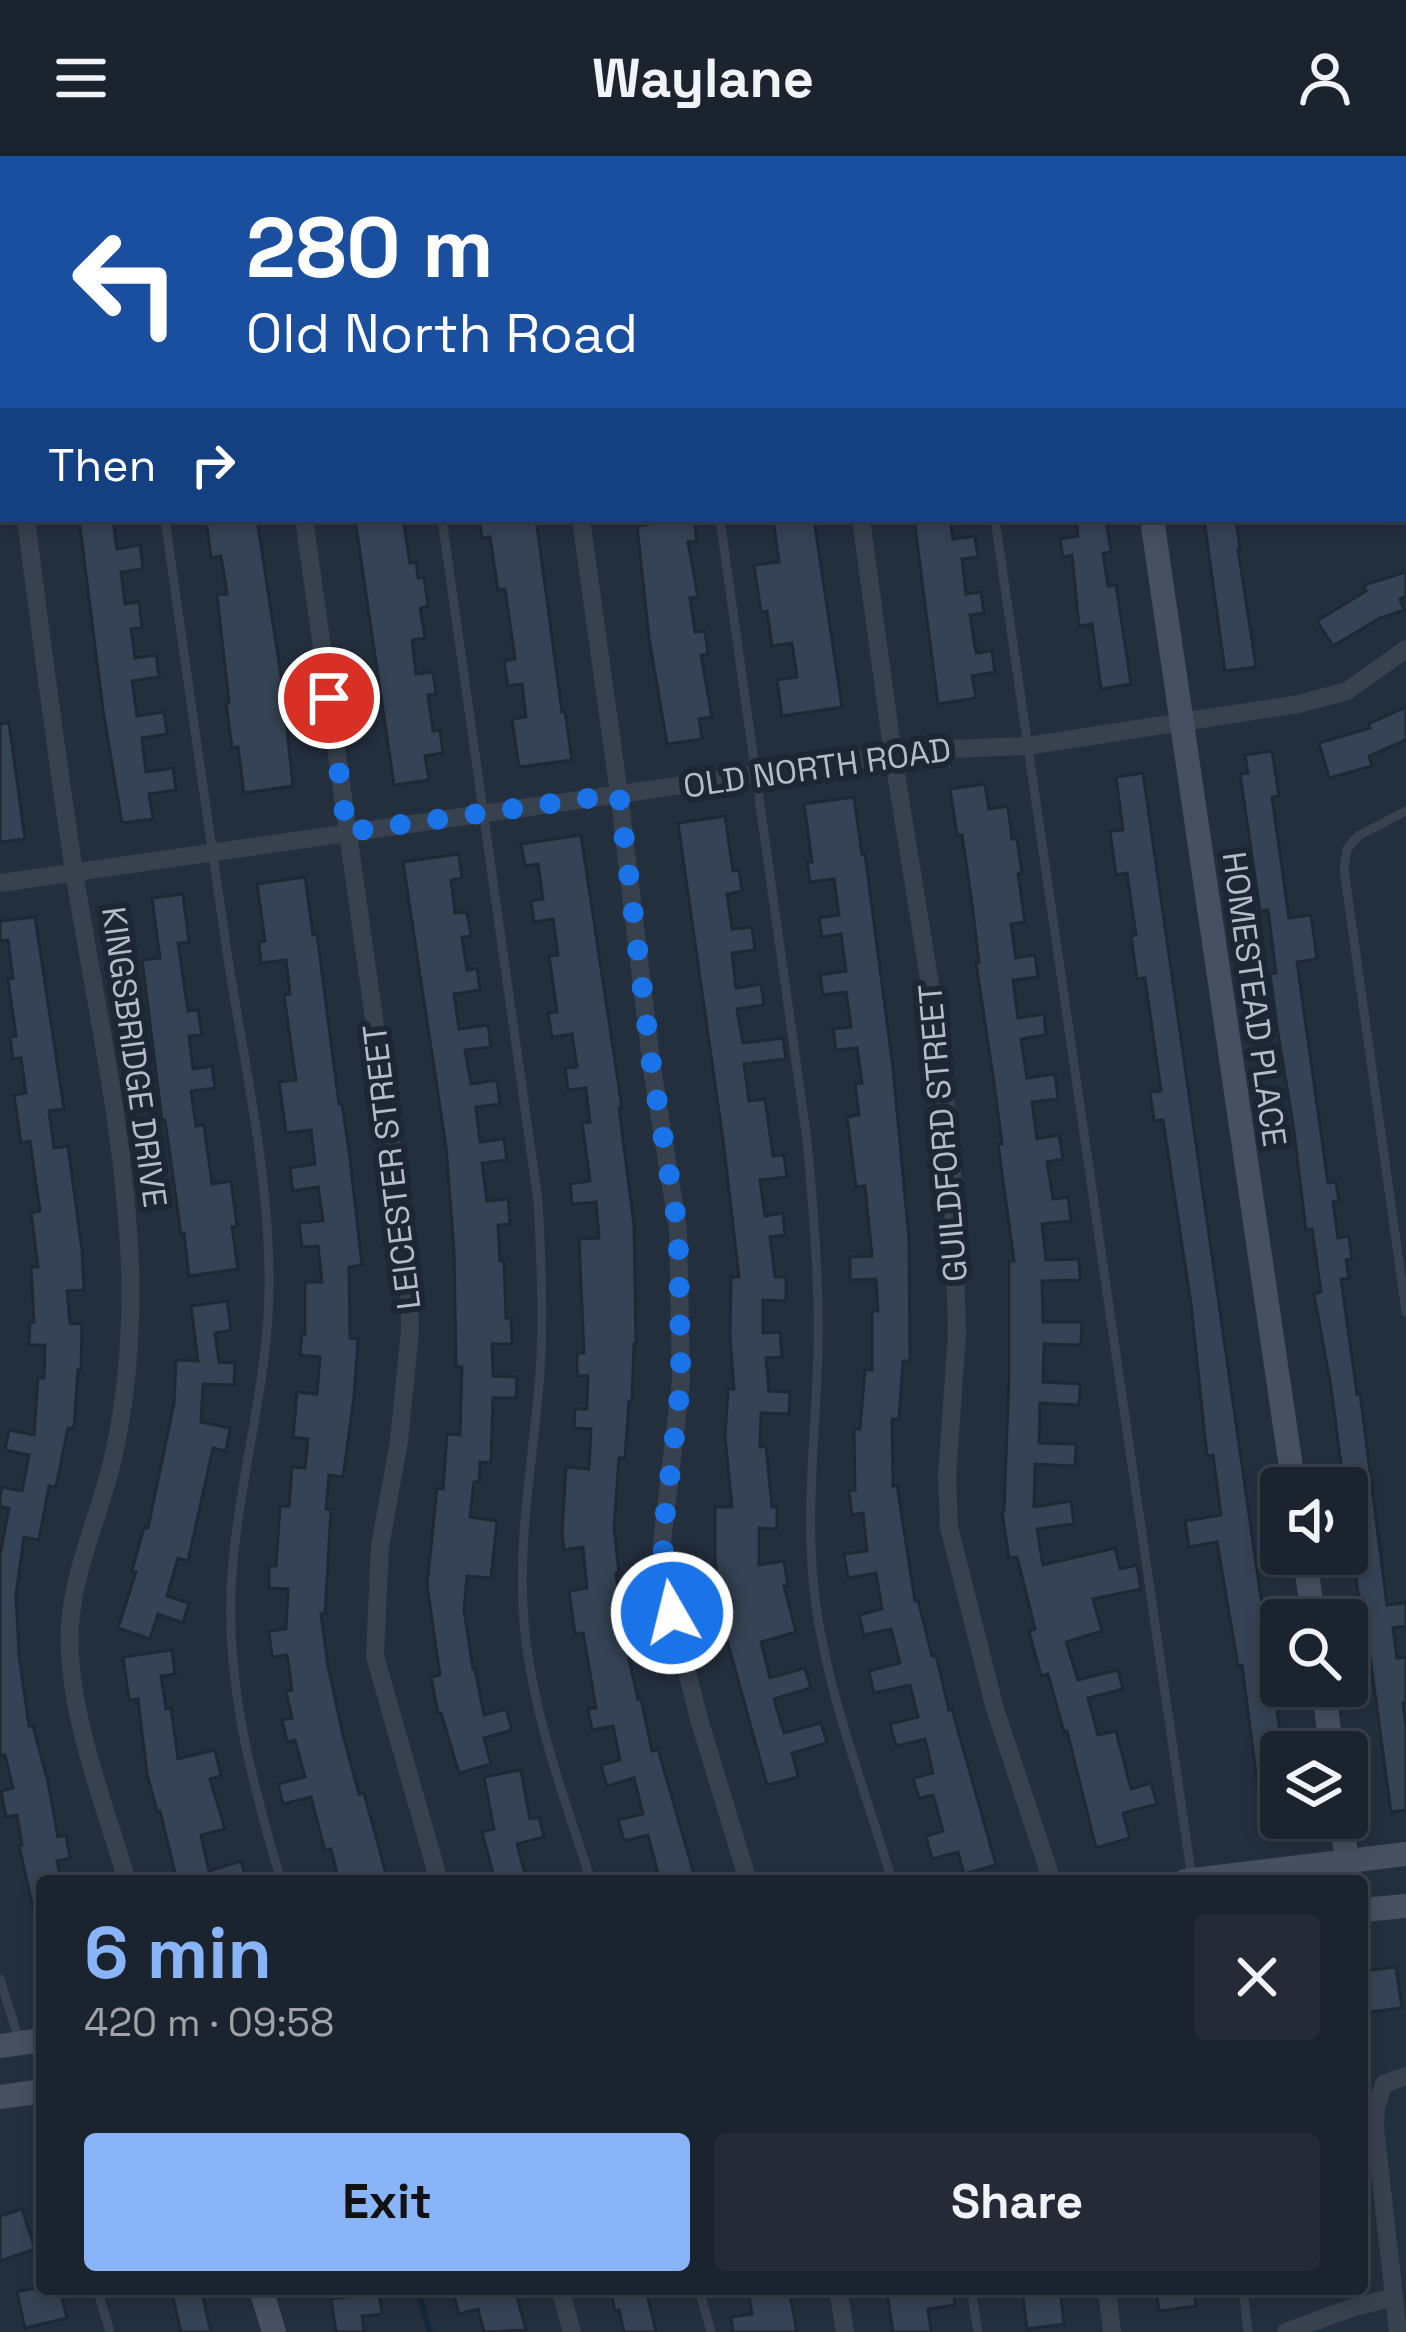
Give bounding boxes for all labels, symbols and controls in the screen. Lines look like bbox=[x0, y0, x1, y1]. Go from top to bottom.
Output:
text: Waylane bbox=[592, 44, 814, 113]
icon: menu bbox=[48, 45, 114, 111]
icon: person bbox=[1292, 45, 1358, 111]
text: 280 m bbox=[246, 194, 494, 302]
icon: left bbox=[48, 204, 204, 360]
text: Old North Road bbox=[246, 299, 638, 368]
icon: right bbox=[180, 432, 246, 498]
text: Then bbox=[48, 437, 156, 494]
pin bbox=[278, 647, 380, 749]
icon: arrive bbox=[296, 665, 362, 731]
street label: OLD NORTH ROAD bbox=[681, 728, 954, 808]
street label: HOMESTEAD PLACE bbox=[1213, 849, 1295, 1149]
street label: KINGSBRIDGE DRIVE bbox=[92, 904, 176, 1210]
street label: GUILDFORD STREET bbox=[909, 982, 977, 1283]
street label: LEICESTER STREET bbox=[354, 1022, 430, 1312]
map controls bbox=[1260, 1467, 1368, 1839]
button: sound bbox=[1260, 1467, 1368, 1575]
position arrow bbox=[609, 1550, 735, 1676]
button: search bbox=[1260, 1599, 1368, 1707]
button: layers bbox=[1260, 1731, 1368, 1839]
text: 6 min bbox=[84, 1907, 272, 1999]
button: close bbox=[1194, 1914, 1320, 2040]
text: 420 m · 09:58 bbox=[84, 1998, 334, 2047]
button: Exit bbox=[84, 2133, 690, 2271]
button: Share bbox=[714, 2133, 1320, 2271]

